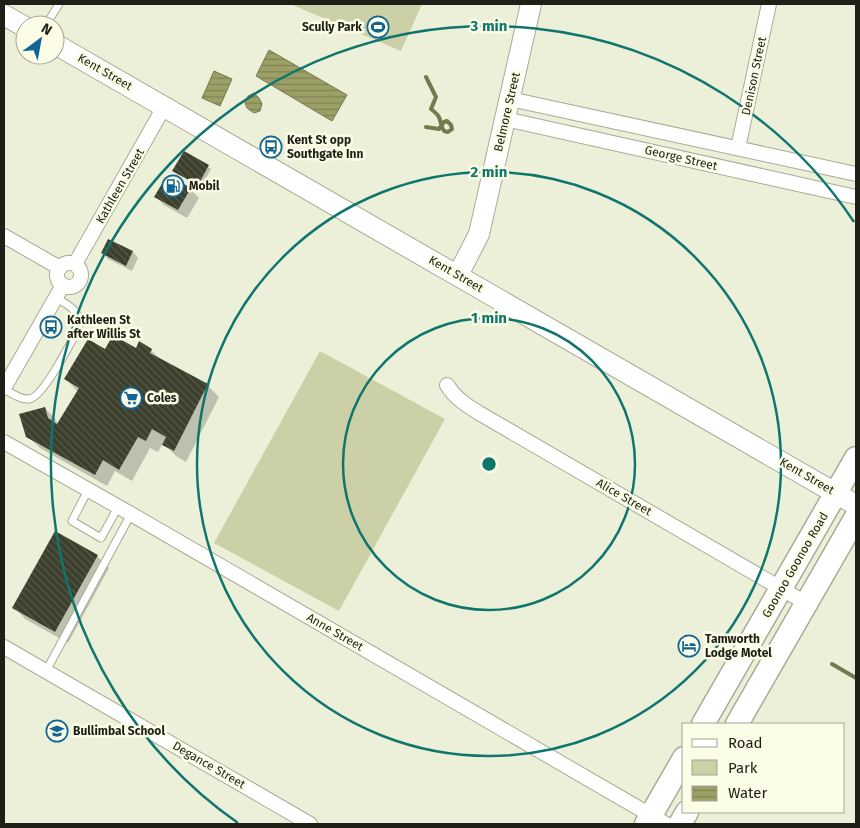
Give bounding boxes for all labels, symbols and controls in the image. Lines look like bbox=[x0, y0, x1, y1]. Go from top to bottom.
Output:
north arrow bbox=[15, 15, 65, 65]
sports icon: Scully Park bbox=[366, 15, 390, 39]
text: 3 min bbox=[470, 17, 507, 35]
text: N bbox=[38, 20, 55, 39]
place label: Scully Park bbox=[302, 20, 362, 34]
street label: Denison Street bbox=[739, 35, 769, 117]
street label: Kent Street bbox=[75, 51, 135, 94]
street label: Belmore Street bbox=[491, 70, 523, 153]
place label: Kent St opp Southgate Inn bbox=[287, 133, 364, 161]
bus stop icon: Kent St opp Southgate Inn bbox=[259, 135, 283, 159]
street label: George Street bbox=[643, 143, 719, 173]
street label: Kathleen Street bbox=[93, 145, 147, 226]
text: 2 min bbox=[471, 163, 507, 181]
fuel station icon: Mobil bbox=[161, 174, 185, 198]
place label: Mobil bbox=[189, 179, 220, 193]
street label: Kent Street bbox=[426, 253, 486, 296]
text: 1 min bbox=[471, 309, 507, 327]
place label: Kathleen St after Willis St bbox=[67, 313, 141, 341]
bus stop icon: Kathleen St after Willis St bbox=[39, 315, 63, 339]
supermarket icon: Coles bbox=[119, 386, 143, 410]
place label: Coles bbox=[147, 391, 177, 405]
centre of rings bbox=[480, 455, 498, 473]
street label: Kent Street bbox=[777, 455, 837, 498]
street label: Alice Street bbox=[594, 476, 655, 519]
street label: Goonoo Goonoo Road bbox=[759, 510, 831, 620]
street label: Anne Street bbox=[304, 610, 366, 654]
place label: Tamworth Lodge Motel bbox=[705, 632, 772, 660]
hotel icon: Tamworth Lodge Motel bbox=[677, 634, 701, 658]
school or university icon: Bullimbal School bbox=[45, 719, 69, 743]
legend bbox=[682, 723, 845, 813]
place label: Bullimbal School bbox=[73, 724, 165, 738]
text: Road bbox=[728, 734, 763, 752]
street label: Degance Street bbox=[170, 739, 248, 792]
text: Park bbox=[728, 759, 758, 777]
text: Water bbox=[728, 784, 767, 802]

